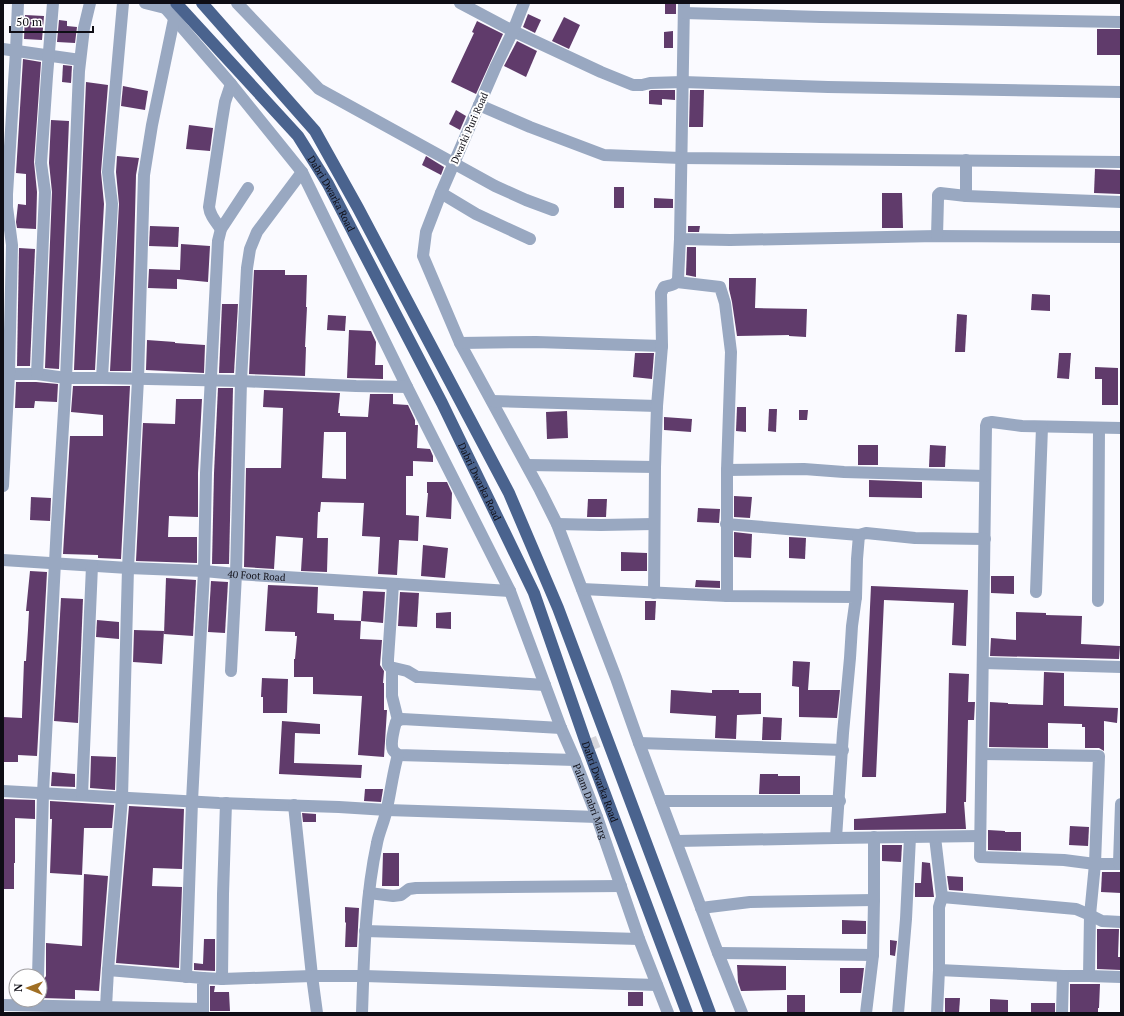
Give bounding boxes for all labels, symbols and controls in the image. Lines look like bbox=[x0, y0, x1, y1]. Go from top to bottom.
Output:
scale bar bbox=[10, 8, 93, 34]
text: 50 m bbox=[16, 14, 43, 29]
street label: Dwarki Puri Road bbox=[448, 90, 491, 166]
street label: Dabri Dwarka Road bbox=[305, 153, 358, 234]
street label: Dabri Dwarka Road bbox=[455, 440, 504, 523]
street label: 40 Foot Road bbox=[227, 567, 286, 584]
street label: Dabri Dwarka Road bbox=[579, 740, 621, 824]
street label: Palam Dabri Marg bbox=[570, 762, 610, 842]
north arrow bbox=[8, 968, 48, 1008]
text: N bbox=[11, 983, 25, 992]

